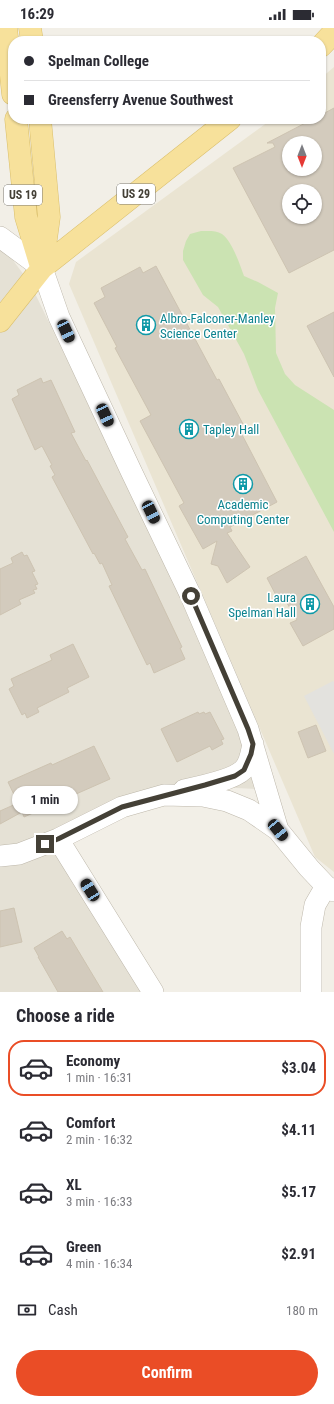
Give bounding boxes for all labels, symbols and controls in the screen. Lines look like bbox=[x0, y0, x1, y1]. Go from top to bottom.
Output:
text: 16:29 bbox=[20, 5, 54, 23]
text: Spelman College bbox=[48, 52, 149, 70]
text: Greensferry Avenue Southwest bbox=[48, 91, 233, 109]
north arrow bbox=[282, 136, 322, 176]
map controls bbox=[282, 136, 322, 224]
road number: US 29 bbox=[117, 184, 155, 204]
button: locate bbox=[282, 184, 322, 224]
road number: US 19 bbox=[4, 185, 42, 205]
place label: Albro-Falconer-Manley Science Center bbox=[160, 311, 275, 341]
building icon: Albro-Falconer-Manley Science Center bbox=[135, 314, 157, 336]
car bbox=[55, 318, 77, 344]
car bbox=[94, 402, 116, 428]
building icon: Tapley Hall bbox=[178, 418, 200, 440]
place label: Tapley Hall bbox=[203, 422, 259, 437]
building icon: Academic Computing Center bbox=[232, 473, 254, 495]
place label: Academic Computing Center bbox=[197, 497, 289, 527]
car bbox=[140, 499, 162, 525]
route start bbox=[182, 587, 200, 605]
place label: Laura Spelman Hall bbox=[228, 590, 296, 620]
building icon: Laura Spelman Hall bbox=[299, 593, 321, 615]
callout: 1 min bbox=[12, 786, 78, 814]
text: 1 min bbox=[31, 792, 59, 807]
car bbox=[266, 817, 290, 843]
route end bbox=[36, 835, 54, 853]
car bbox=[79, 877, 101, 903]
text: Choose a ride bbox=[16, 1005, 115, 1026]
icon: car bbox=[18, 1050, 54, 1086]
text: Economy bbox=[66, 1052, 120, 1070]
text: $3.04 bbox=[281, 1059, 316, 1077]
text: 1 min · 16:31 bbox=[66, 1070, 132, 1085]
icon: car bbox=[18, 1112, 54, 1148]
text: Comfort bbox=[66, 1114, 115, 1132]
text: $4.11 bbox=[281, 1121, 316, 1139]
text: 2 min · 16:32 bbox=[66, 1132, 132, 1147]
icon: car bbox=[18, 1174, 54, 1210]
text: XL bbox=[66, 1176, 82, 1194]
text: $5.17 bbox=[281, 1183, 316, 1201]
text: 3 min · 16:33 bbox=[66, 1194, 132, 1209]
icon: car bbox=[18, 1236, 54, 1272]
text: Green bbox=[66, 1238, 101, 1256]
text: $2.91 bbox=[281, 1245, 316, 1263]
text: 4 min · 16:34 bbox=[66, 1256, 132, 1271]
icon: cash bbox=[16, 1299, 38, 1321]
text: Cash bbox=[48, 1301, 78, 1319]
text: 180 m bbox=[286, 1303, 318, 1318]
button: Confirm bbox=[16, 1350, 318, 1396]

